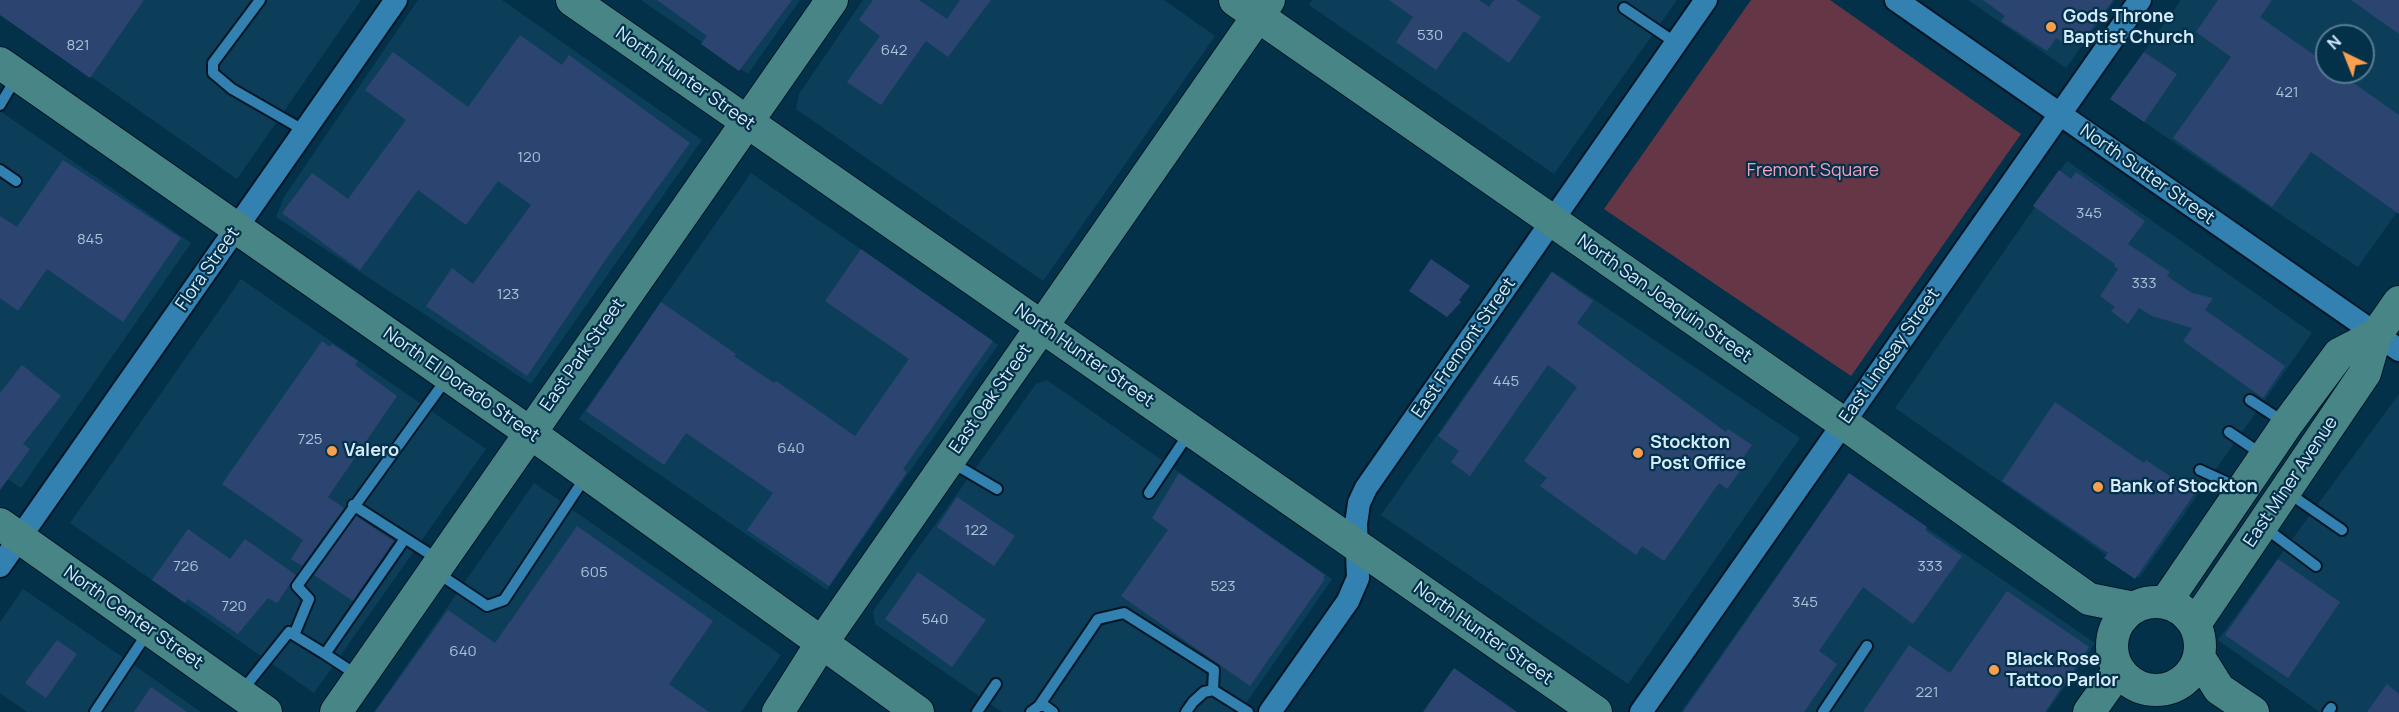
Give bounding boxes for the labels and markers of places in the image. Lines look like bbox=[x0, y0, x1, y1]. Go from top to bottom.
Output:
place label: Gods Throne Baptist Church bbox=[2063, 6, 2194, 48]
marker: Gods Throne Baptist Church bbox=[2044, 20, 2058, 34]
place label: Stockton Post Office bbox=[1650, 432, 1746, 474]
place label: Valero bbox=[344, 440, 399, 462]
marker: Valero bbox=[325, 444, 339, 458]
marker: Stockton Post Office bbox=[1631, 446, 1645, 460]
place label: Bank of Stockton bbox=[2110, 476, 2258, 498]
marker: Bank of Stockton bbox=[2091, 480, 2105, 494]
place label: Black Rose Tattoo Parlor bbox=[2006, 649, 2119, 692]
marker: Black Rose Tattoo Parlor bbox=[1987, 663, 2001, 677]

